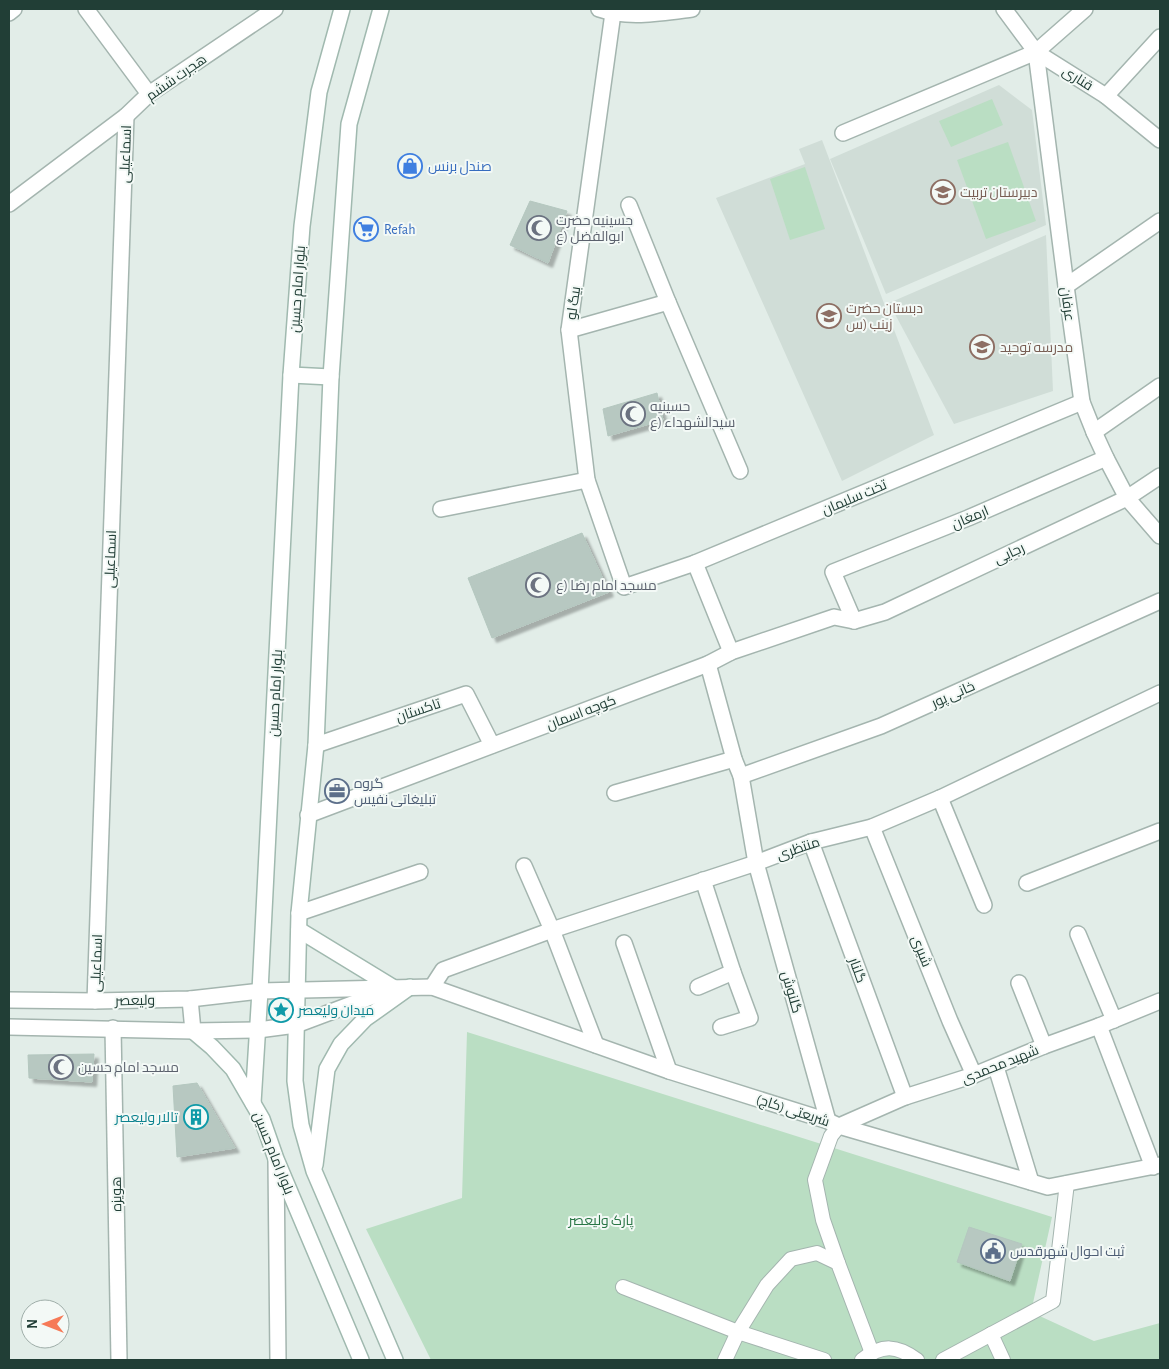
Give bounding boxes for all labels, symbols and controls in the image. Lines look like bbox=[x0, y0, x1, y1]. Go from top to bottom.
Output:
street label: هجرت ششم bbox=[144, 52, 210, 105]
street label: قناری bbox=[1060, 64, 1095, 94]
street label: اسماعیلی bbox=[118, 125, 134, 183]
shop icon: صندل برنس bbox=[397, 153, 423, 179]
place label: صندل برنس bbox=[428, 160, 492, 175]
school or university icon: دبیرستان تربیت bbox=[930, 179, 956, 205]
place label: دبیرستان تربیت bbox=[960, 186, 1038, 200]
place label: حسینیه حضرت ابوالفضل (ع bbox=[556, 214, 633, 245]
mosque icon: حسینیه حضرت ابوالفضل (ع bbox=[526, 215, 552, 241]
supermarket icon: Refah bbox=[353, 216, 379, 242]
place label: Refah bbox=[384, 223, 416, 237]
street label: بلوار امام حسین bbox=[288, 245, 310, 333]
street label: بیگ لو bbox=[565, 286, 583, 321]
street label: عرفان bbox=[1058, 286, 1076, 322]
place label: دبستان حضرت زینب (س bbox=[846, 302, 923, 332]
school or university icon: دبستان حضرت زینب (س bbox=[816, 303, 842, 329]
school or university icon: مدرسه توحید bbox=[969, 334, 995, 360]
place label: مدرسه توحید bbox=[1000, 341, 1073, 355]
place label: حسینیه سیدالشهداء (ع bbox=[650, 400, 735, 431]
mosque icon: حسینیه سیدالشهداء (ع bbox=[620, 401, 646, 427]
street label: تخت سلیمان bbox=[820, 478, 889, 518]
street label: ارمغان bbox=[950, 504, 991, 532]
street label: اسماعیلی bbox=[103, 530, 119, 588]
street label: رجایی bbox=[992, 541, 1027, 567]
mosque icon: مسجد امام رضا (ع bbox=[525, 572, 551, 598]
place label: مسجد امام رضا (ع bbox=[556, 579, 657, 595]
street label: بلوار امام حسین bbox=[267, 649, 287, 737]
street label: خانی پور bbox=[929, 679, 978, 713]
street label: کوچه اسمان bbox=[545, 693, 619, 734]
street label: تاکستان bbox=[394, 697, 443, 725]
place label: گروه تبلیغاتی نفیس bbox=[354, 777, 436, 807]
office icon: گروه تبلیغاتی نفیس bbox=[324, 778, 350, 804]
street label: منتظری bbox=[775, 835, 822, 863]
street label: اسماعیلی bbox=[89, 934, 105, 992]
street label: شیری bbox=[909, 934, 934, 969]
street label: گلنار bbox=[846, 955, 868, 985]
street label: گلنوش bbox=[778, 970, 804, 1015]
street label: ولیعصر bbox=[114, 994, 155, 1008]
place icon: میدان ولیعصر bbox=[268, 997, 294, 1023]
place label: میدان ولیعصر bbox=[297, 1004, 374, 1018]
street label: شهید محمدی bbox=[960, 1043, 1041, 1087]
mosque icon: مسجد امام حسین bbox=[48, 1054, 74, 1080]
place label: مسجد امام حسین bbox=[78, 1061, 179, 1077]
street label: شریعتی (کاج) bbox=[754, 1093, 831, 1130]
building icon: تالار ولیعصر bbox=[183, 1104, 209, 1130]
street label: بلوار امام حسین bbox=[248, 1110, 296, 1197]
place label: تالار ولیعصر bbox=[114, 1111, 178, 1125]
street label: هویزه bbox=[110, 1176, 124, 1212]
park label: پارک ولیعصر bbox=[567, 1214, 634, 1230]
public building icon: ثبت احوال شهرقدس bbox=[980, 1238, 1006, 1264]
place label: ثبت احوال شهرقدس bbox=[1010, 1245, 1125, 1260]
north arrow bbox=[20, 1299, 70, 1349]
text: N bbox=[26, 1319, 40, 1329]

